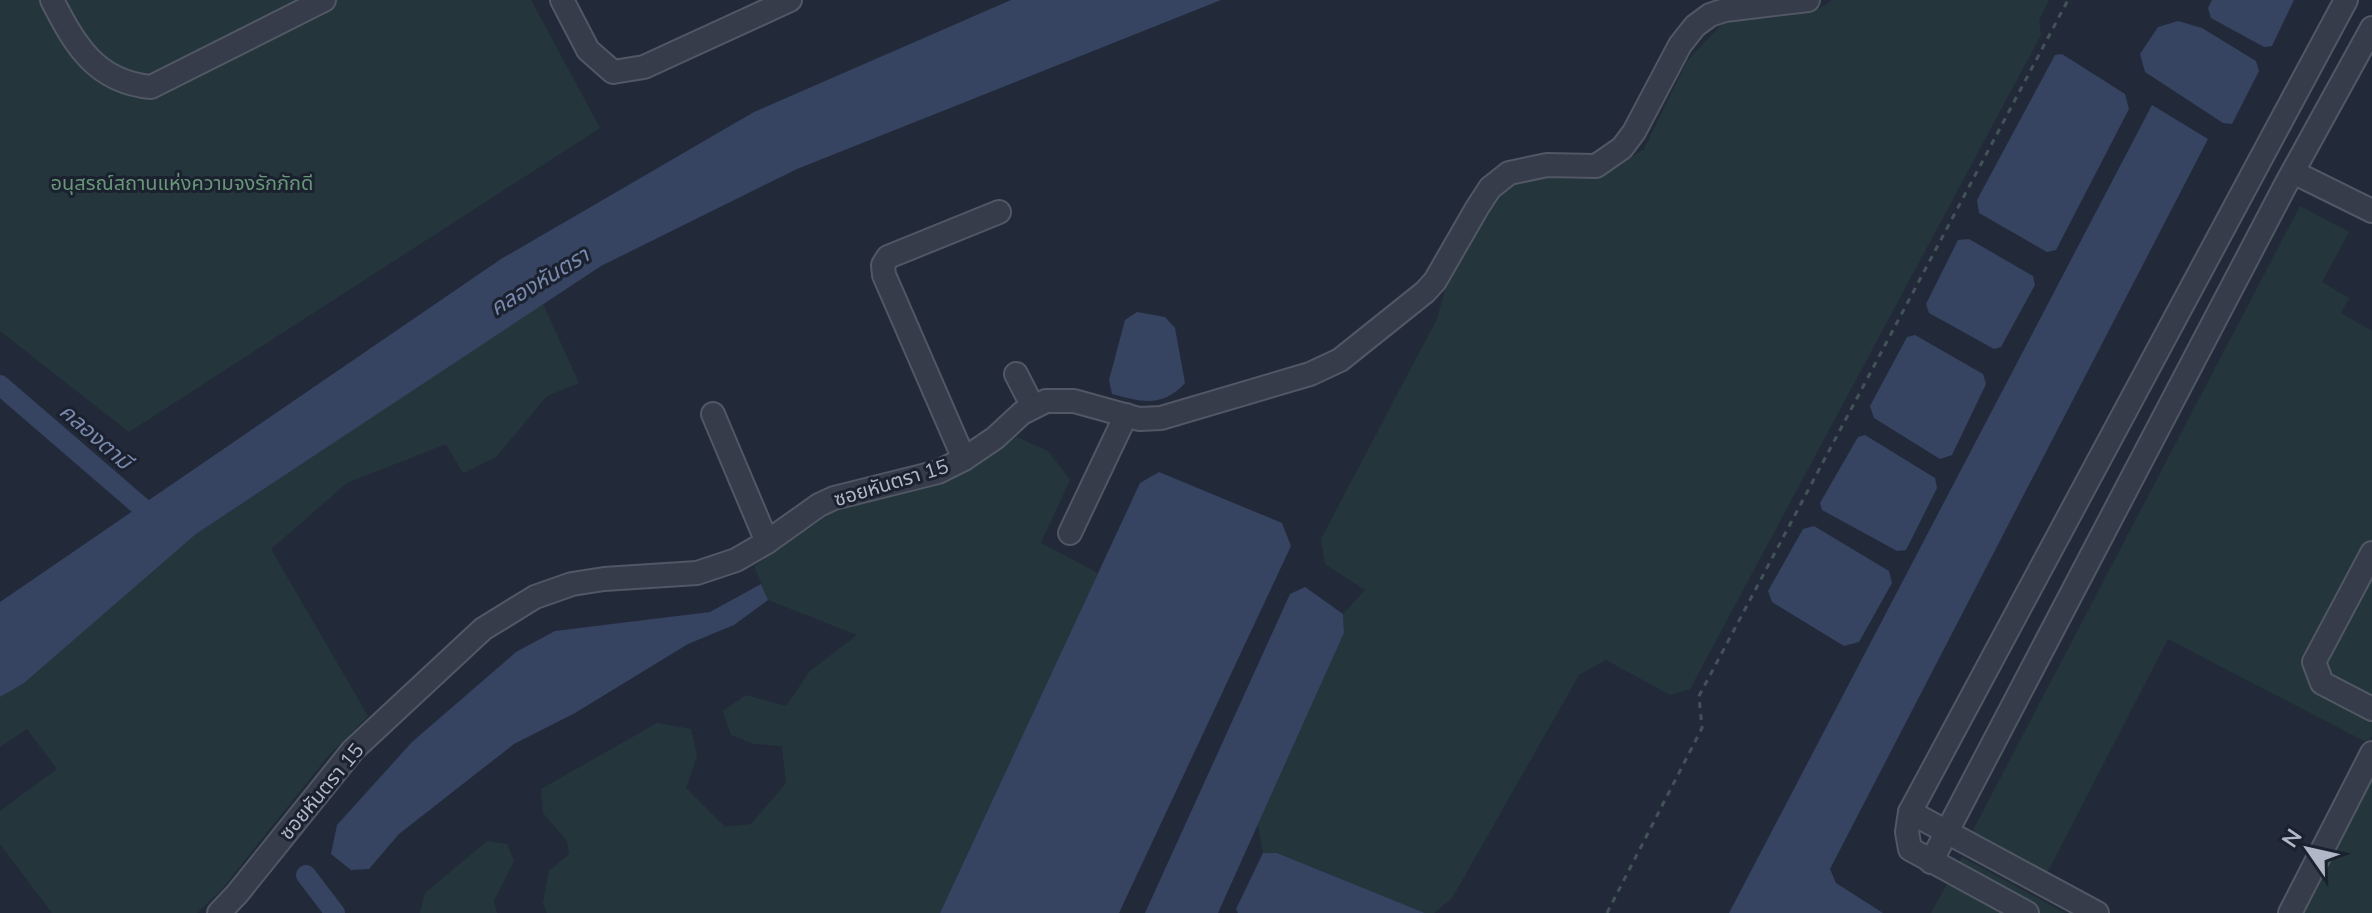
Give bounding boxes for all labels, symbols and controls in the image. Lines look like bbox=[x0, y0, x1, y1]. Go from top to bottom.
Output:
park label: อนุสรณ์สถานแห่งความจงรักภักดี bbox=[51, 170, 313, 195]
water label: คลองหันตรา bbox=[484, 240, 595, 321]
water label: คลองตามี bbox=[54, 397, 140, 477]
street label: ซอยหันตรา 15 bbox=[831, 453, 951, 511]
street label: ซอยหันตรา 15 bbox=[273, 738, 369, 844]
north arrow bbox=[2268, 809, 2348, 889]
text: N bbox=[2275, 823, 2308, 853]

